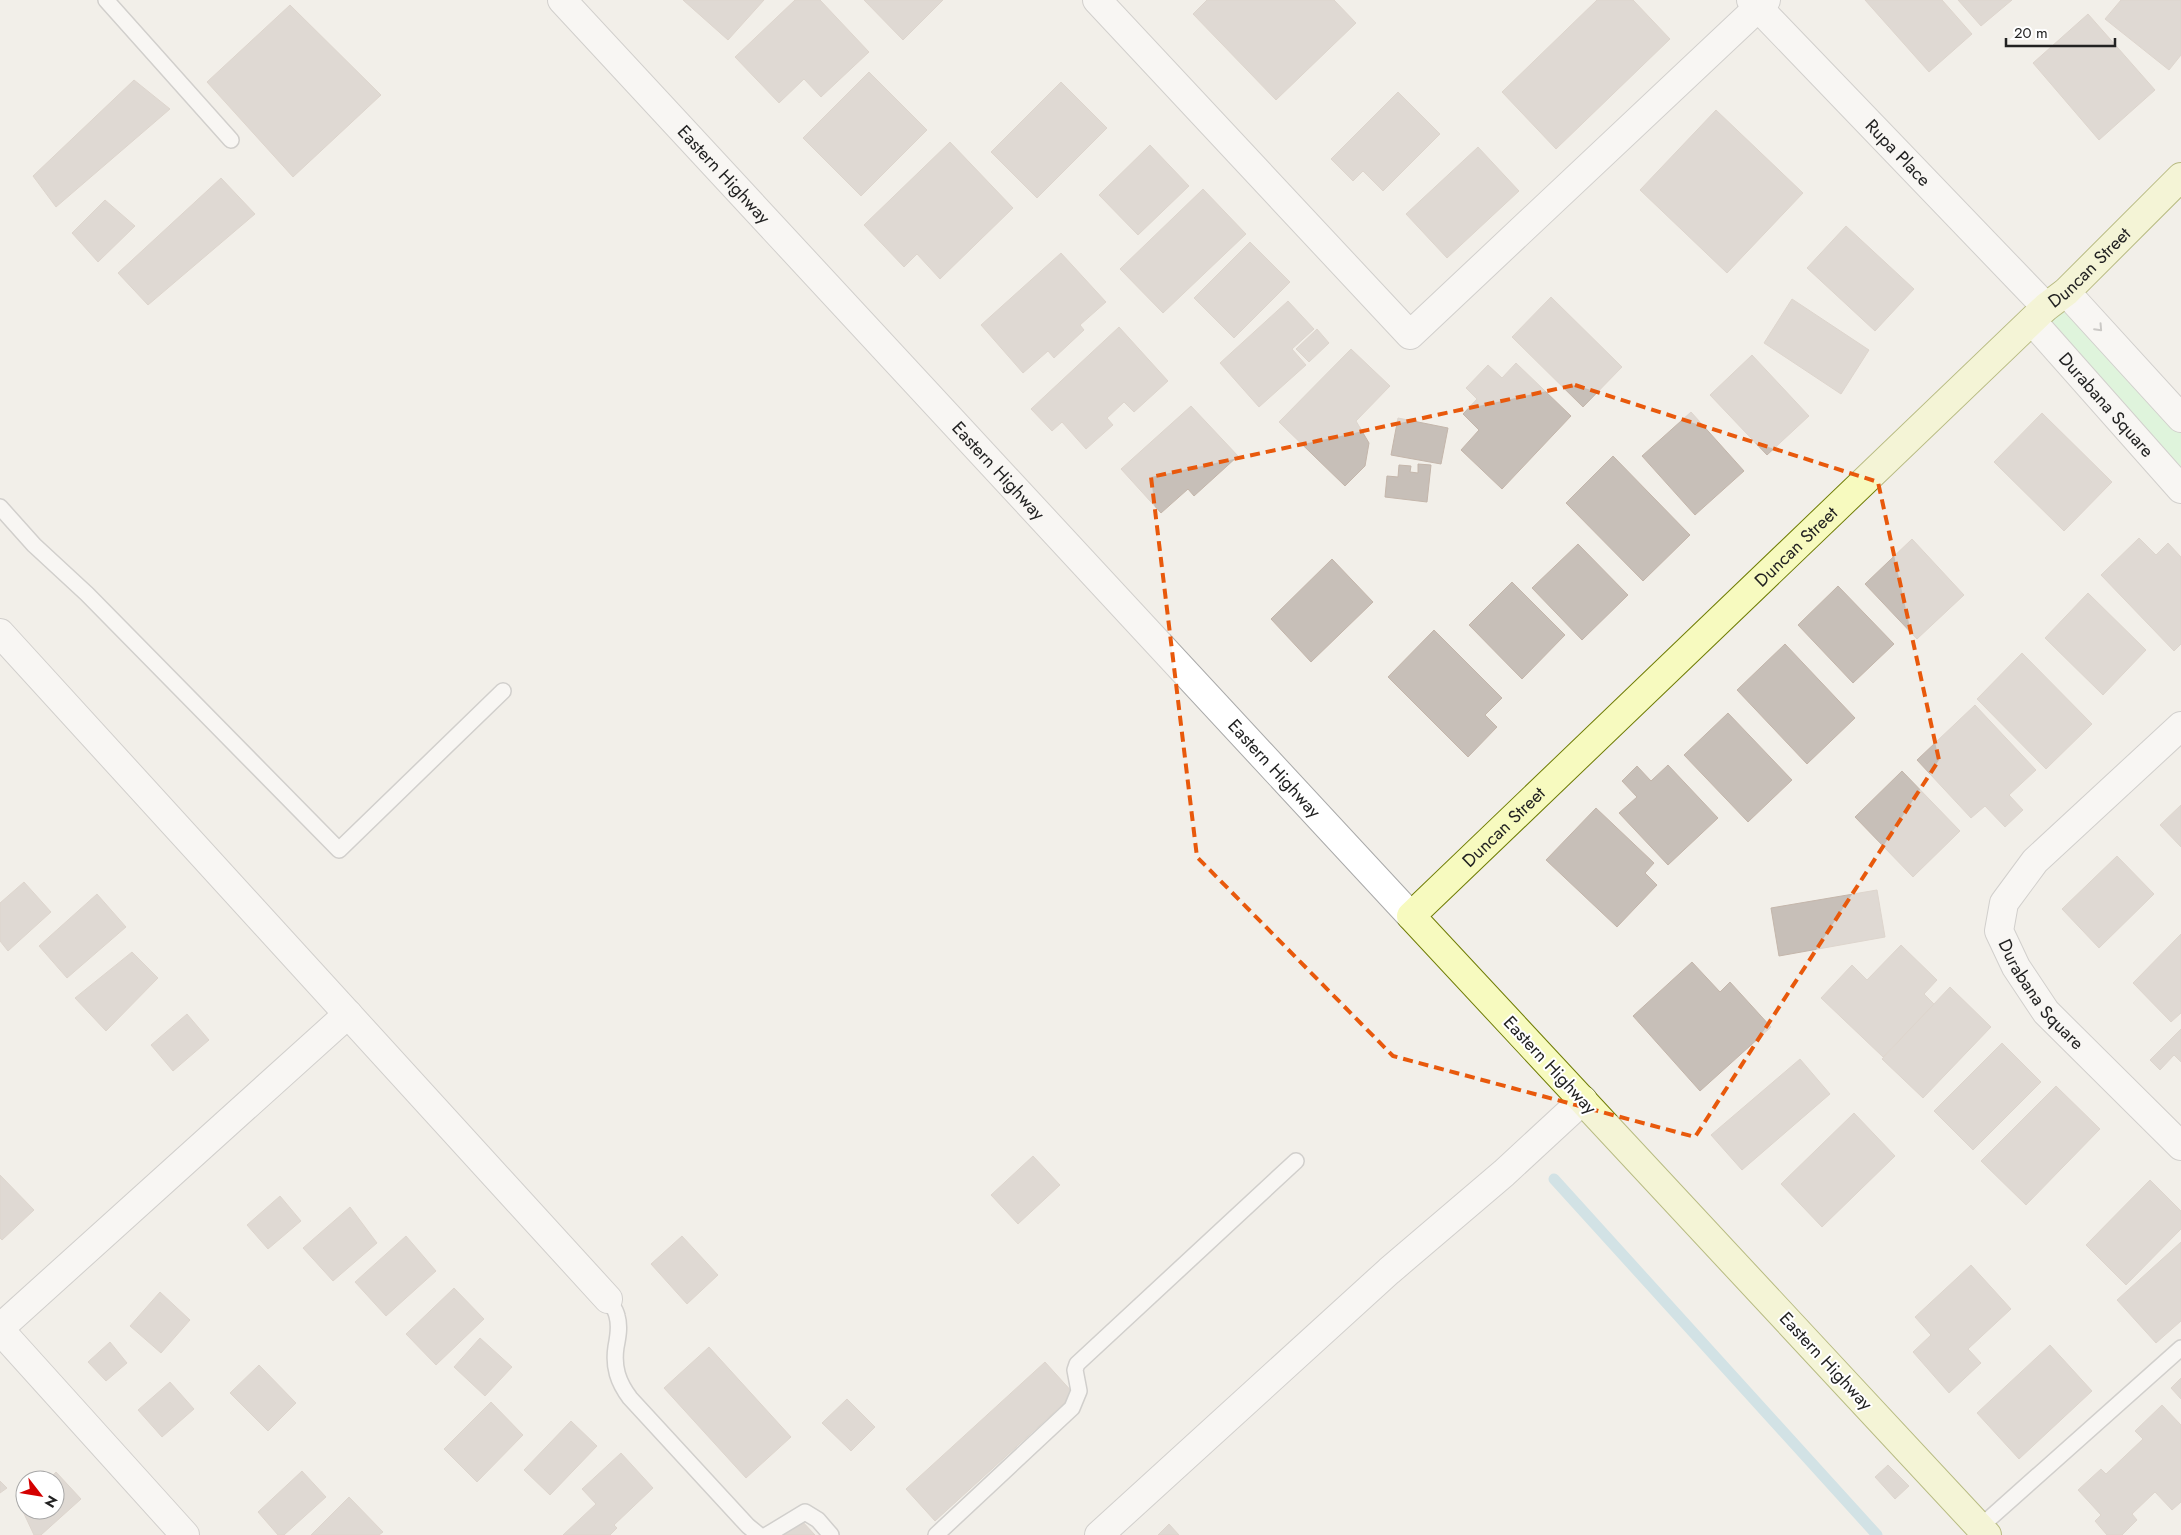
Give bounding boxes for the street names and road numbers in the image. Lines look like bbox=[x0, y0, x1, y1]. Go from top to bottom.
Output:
street label: Rupa Place bbox=[1859, 113, 1937, 192]
street label: Eastern Highway bbox=[671, 119, 776, 230]
street label: Duncan Street bbox=[2043, 221, 2137, 314]
street label: Durabana Square bbox=[2053, 347, 2160, 463]
street label: Eastern Highway bbox=[946, 416, 1051, 526]
street label: Duncan Street bbox=[1749, 500, 1844, 593]
street label: Eastern Highway bbox=[1222, 713, 1327, 824]
street label: Duncan Street bbox=[1456, 780, 1552, 873]
street label: Durabana Square bbox=[1992, 935, 2090, 1056]
street label: Eastern Highway bbox=[1497, 1010, 1603, 1120]
street label: Eastern Highway bbox=[1773, 1306, 1879, 1416]

